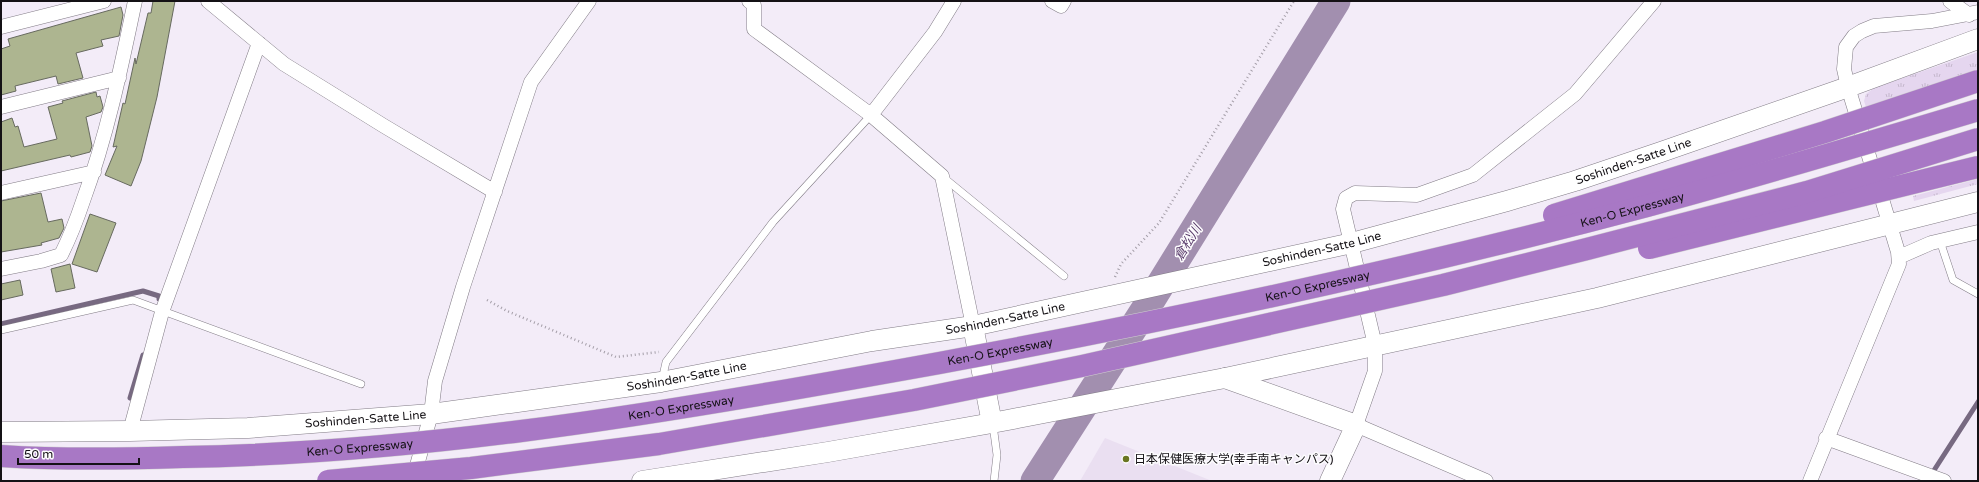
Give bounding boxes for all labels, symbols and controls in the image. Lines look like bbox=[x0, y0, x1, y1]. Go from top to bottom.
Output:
street label: Soshinden-Satte Line bbox=[1574, 135, 1693, 187]
street label: Ken-O Expressway bbox=[1579, 189, 1686, 230]
water label: 倉松川 bbox=[1171, 220, 1206, 263]
street label: Soshinden-Satte Line bbox=[1261, 228, 1383, 269]
street label: Ken-O Expressway bbox=[1264, 268, 1372, 305]
street label: Soshinden-Satte Line bbox=[945, 299, 1066, 337]
street label: Ken-O Expressway bbox=[946, 335, 1055, 368]
street label: Soshinden-Satte Line bbox=[626, 359, 748, 394]
street label: Ken-O Expressway bbox=[627, 392, 736, 423]
street label: Soshinden-Satte Line bbox=[304, 407, 427, 431]
street label: Ken-O Expressway bbox=[306, 436, 414, 459]
scale bar bbox=[18, 440, 139, 466]
text: 50 m bbox=[24, 447, 53, 461]
place label: 日本保健医療大学(幸手南キャンパス) bbox=[1134, 452, 1334, 466]
marker: 日本保健医療大学(幸手南キャンパス) bbox=[1121, 454, 1131, 464]

